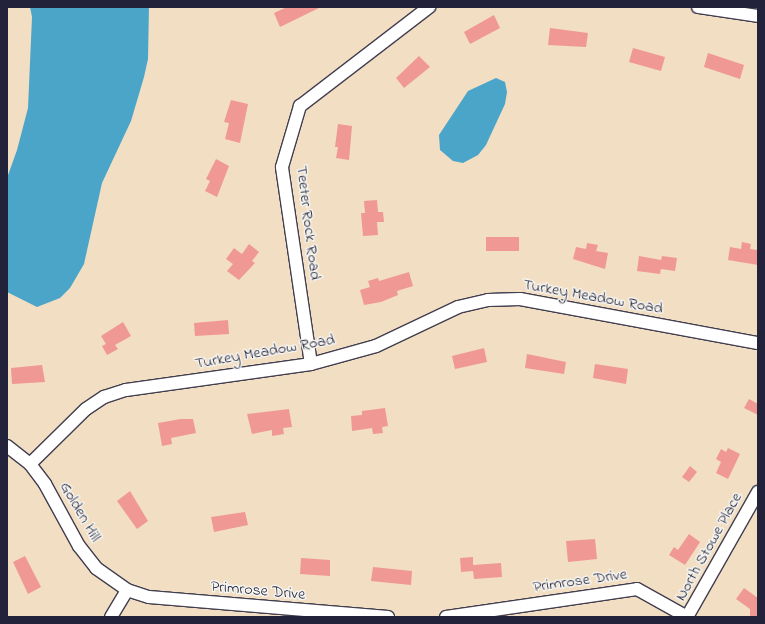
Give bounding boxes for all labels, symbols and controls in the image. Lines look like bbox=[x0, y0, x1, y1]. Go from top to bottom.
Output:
street label: Teeter Rock Road bbox=[291, 165, 325, 281]
street label: Turkey Meadow Road bbox=[522, 275, 664, 319]
street label: Turkey Meadow Road bbox=[194, 330, 336, 374]
street label: Golden Hill bbox=[55, 479, 105, 545]
street label: North Stowe Place bbox=[671, 490, 747, 604]
street label: Primrose Drive bbox=[532, 565, 628, 597]
street label: Primrose Drive bbox=[210, 577, 306, 605]

